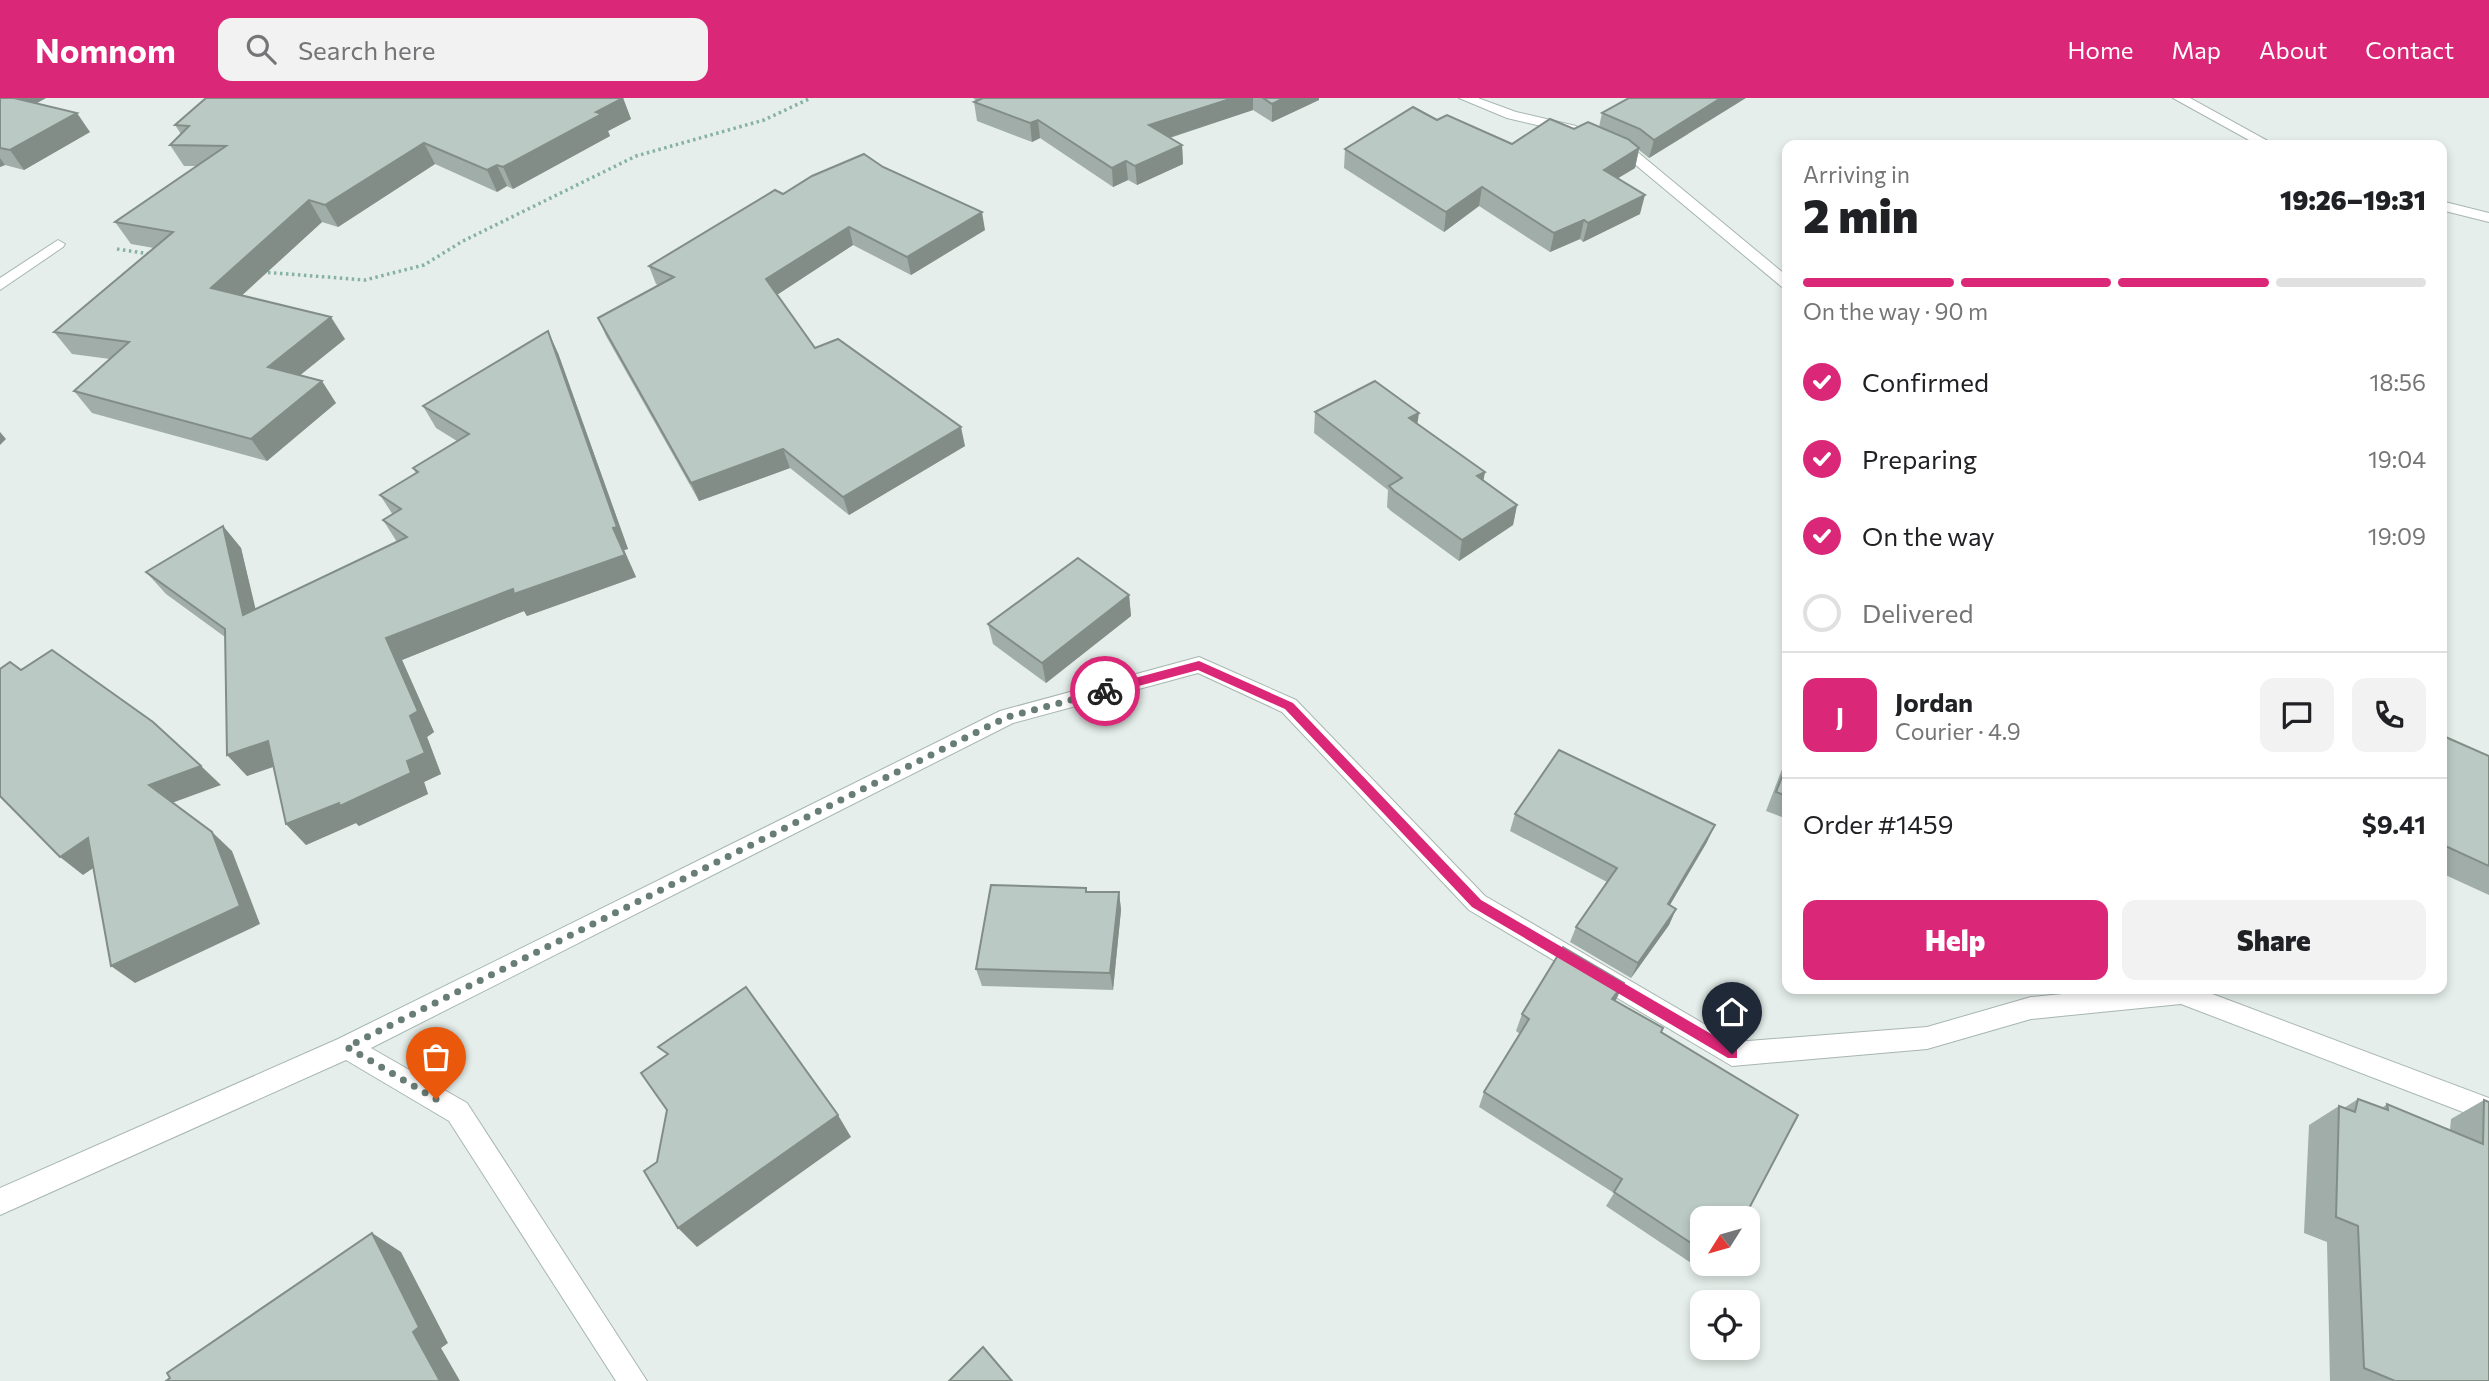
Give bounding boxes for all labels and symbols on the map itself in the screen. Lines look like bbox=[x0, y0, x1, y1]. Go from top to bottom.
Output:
courier bbox=[1070, 656, 1140, 726]
pin bbox=[1702, 982, 1762, 1054]
pin bbox=[406, 1027, 466, 1099]
north arrow bbox=[1690, 1206, 1760, 1276]

